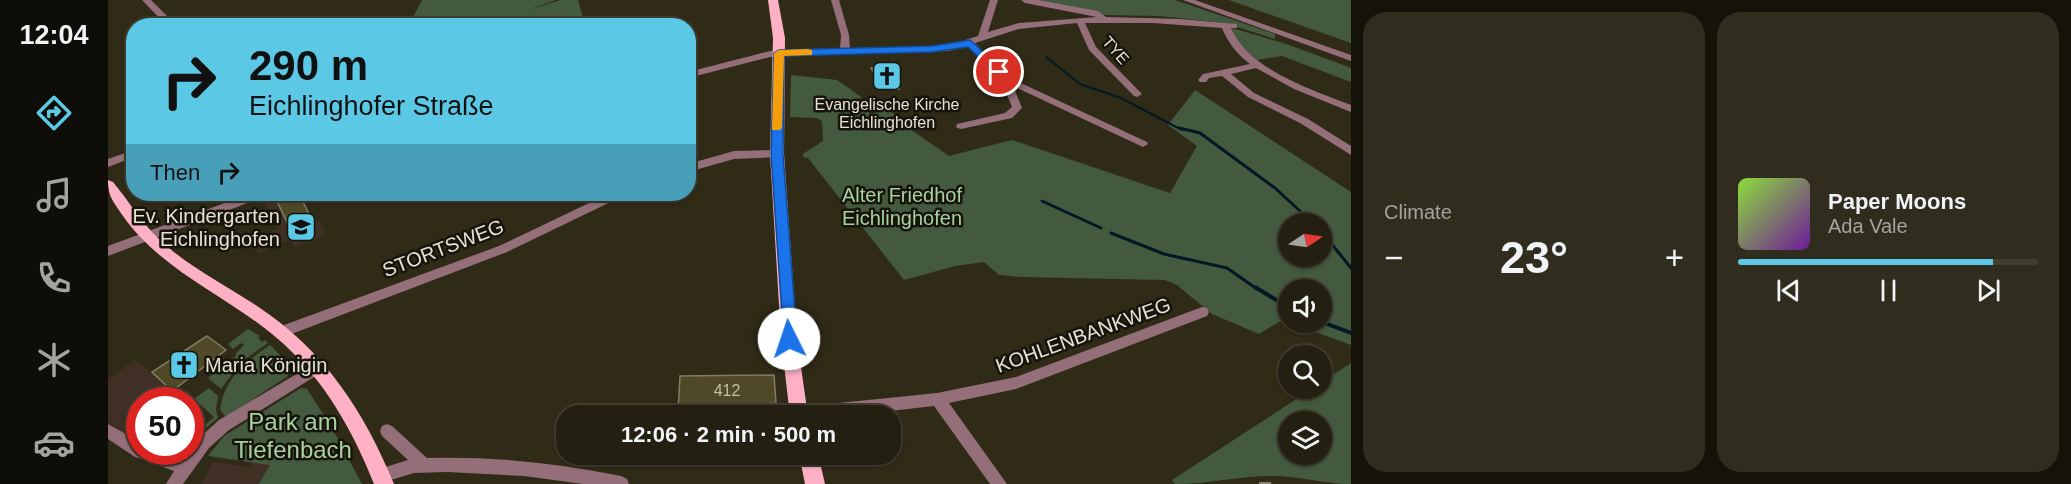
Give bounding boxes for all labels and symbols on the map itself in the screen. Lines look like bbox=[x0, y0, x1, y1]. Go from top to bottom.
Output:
street label: TYE bbox=[1099, 33, 1132, 68]
pin bbox=[973, 46, 1024, 97]
church icon: Evangelische Kirche Eichlinghofen bbox=[871, 60, 903, 92]
place label: Evangelische Kirche Eichlinghofen bbox=[815, 96, 960, 131]
park label: Alter Friedhof Eichlinghofen bbox=[842, 184, 962, 229]
place label: Ev. Kindergarten Eichlinghofen bbox=[133, 205, 280, 250]
school or university icon: Ev. Kindergarten Eichlinghofen bbox=[285, 211, 317, 243]
north arrow bbox=[1278, 213, 1332, 267]
street label: STORTSWEG bbox=[379, 215, 507, 281]
street label: KOHLENBANKWEG bbox=[993, 293, 1173, 377]
position arrow bbox=[757, 307, 821, 371]
church icon: Maria Königin bbox=[168, 349, 200, 381]
place label: Maria Königin bbox=[205, 354, 327, 376]
house number: 412 bbox=[714, 382, 740, 399]
speed limit sign: 50 bbox=[126, 387, 204, 465]
park label: Park am Tiefenbach bbox=[234, 408, 352, 463]

